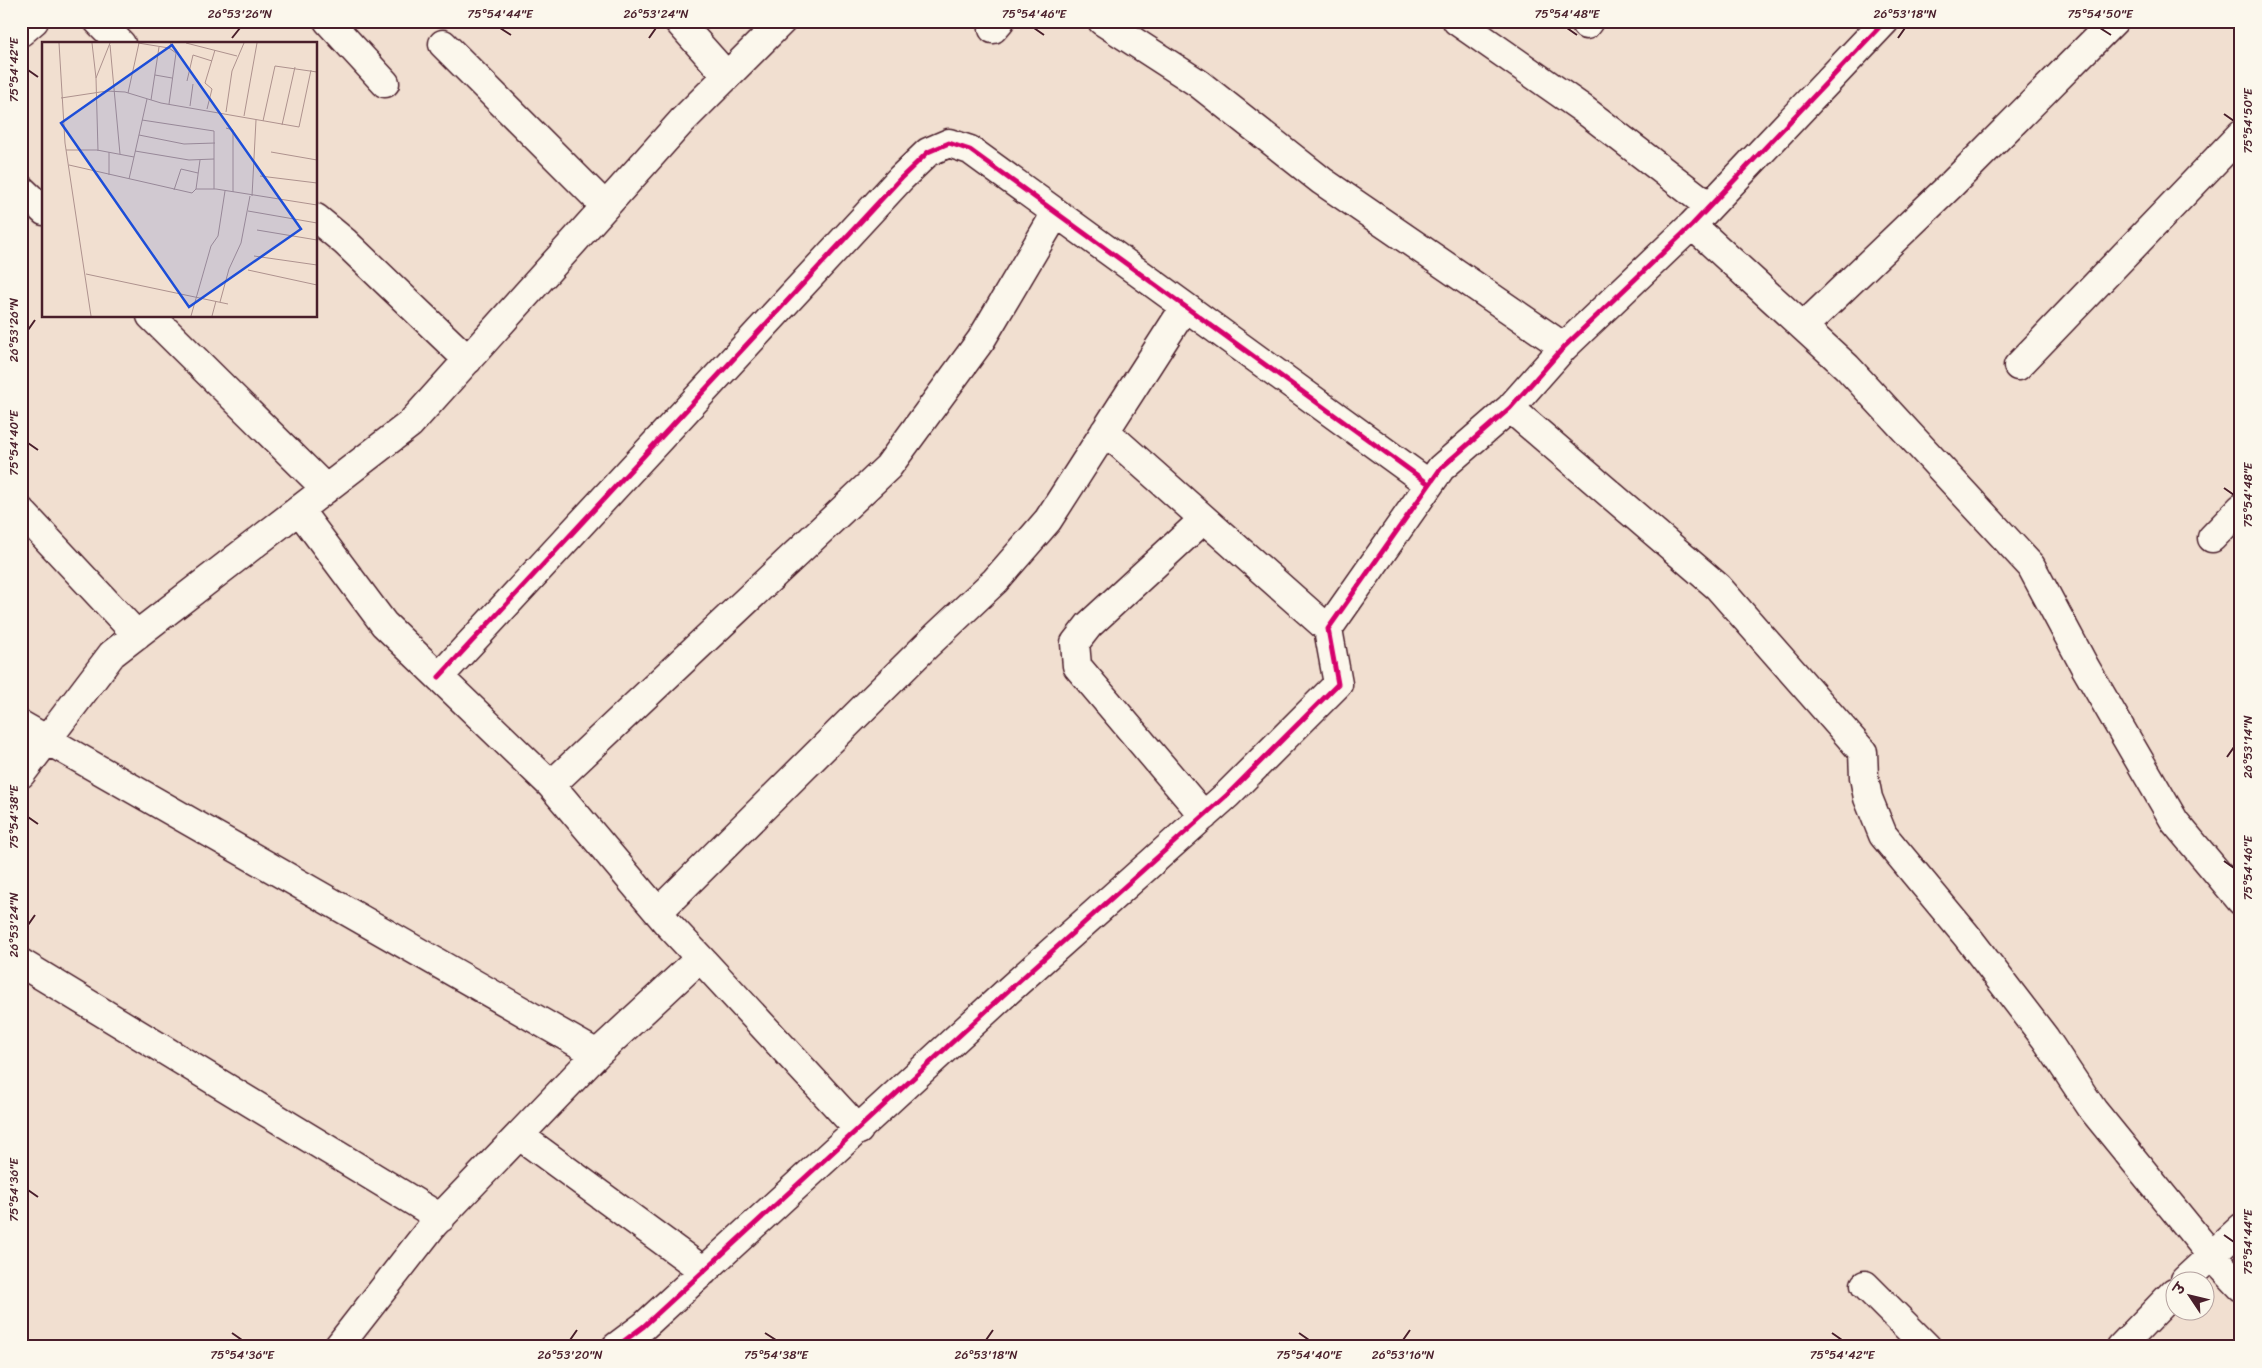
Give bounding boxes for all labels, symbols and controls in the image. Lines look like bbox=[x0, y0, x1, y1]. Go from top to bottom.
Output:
text: 26°53'26"N bbox=[208, 3, 273, 25]
text: 75°54'44"E bbox=[467, 3, 534, 25]
text: 26°53'24"N bbox=[624, 3, 689, 25]
text: 75°54'46"E bbox=[1002, 3, 1068, 25]
text: 75°54'48"E bbox=[1535, 3, 1601, 25]
text: 26°53'18"N bbox=[1874, 3, 1937, 25]
text: 75°54'50"E bbox=[2067, 3, 2134, 25]
text: 75°54'42"E bbox=[3, 36, 25, 102]
inset map bbox=[42, 42, 318, 318]
text: 75°54'50"E bbox=[2237, 87, 2259, 154]
text: 26°53'26"N bbox=[3, 297, 25, 362]
text: 75°54'40"E bbox=[3, 409, 25, 476]
text: 75°54'48"E bbox=[2237, 461, 2259, 528]
text: 26°53'14"N bbox=[2237, 715, 2259, 779]
text: 75°54'38"E bbox=[3, 784, 25, 849]
text: 75°54'46"E bbox=[2237, 834, 2259, 900]
text: 26°53'24"N bbox=[3, 892, 25, 957]
text: 75°54'36"E bbox=[3, 1157, 25, 1222]
text: 75°54'44"E bbox=[2237, 1208, 2259, 1275]
north arrow bbox=[2164, 1270, 2214, 1320]
text: उ bbox=[2166, 1276, 2194, 1301]
text: 75°54'36"E bbox=[210, 1344, 275, 1366]
text: 26°53'20"N bbox=[537, 1344, 603, 1366]
text: 75°54'38"E bbox=[744, 1344, 809, 1366]
text: 26°53'18"N bbox=[955, 1344, 1018, 1366]
text: 75°54'40"E bbox=[1276, 1344, 1343, 1366]
text: 26°53'16"N bbox=[1372, 1344, 1435, 1366]
text: 75°54'42"E bbox=[1810, 1344, 1876, 1366]

